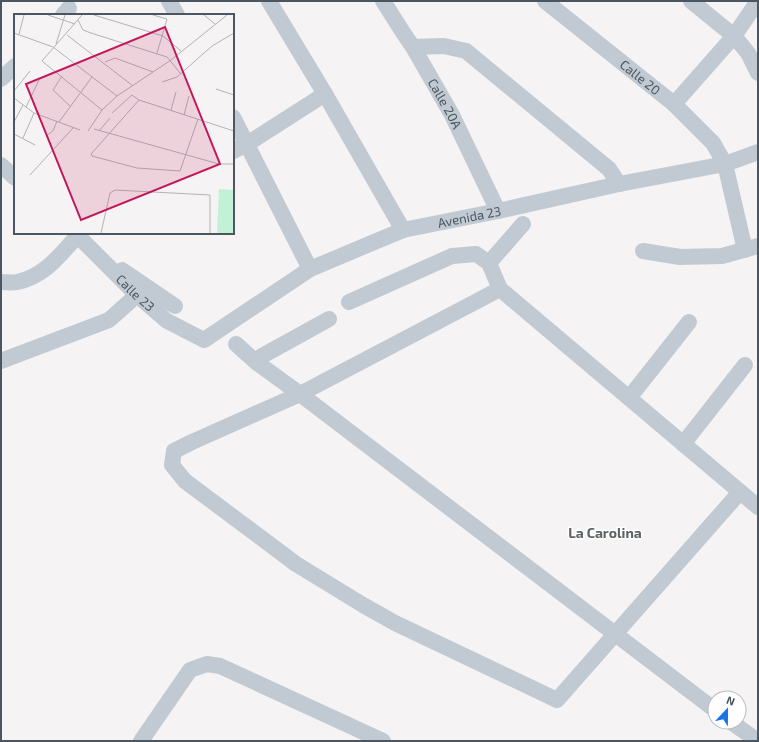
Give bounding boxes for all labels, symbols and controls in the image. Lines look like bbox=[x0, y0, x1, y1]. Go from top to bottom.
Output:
inset map bbox=[14, 14, 234, 234]
street label: Calle 20 bbox=[617, 56, 664, 98]
street label: Calle 20A bbox=[425, 75, 465, 131]
street label: Avenida 23 bbox=[436, 203, 502, 231]
street label: Calle 23 bbox=[113, 271, 158, 315]
district label: La Carolina bbox=[568, 524, 642, 541]
north arrow bbox=[707, 690, 747, 730]
text: N bbox=[725, 693, 737, 708]

